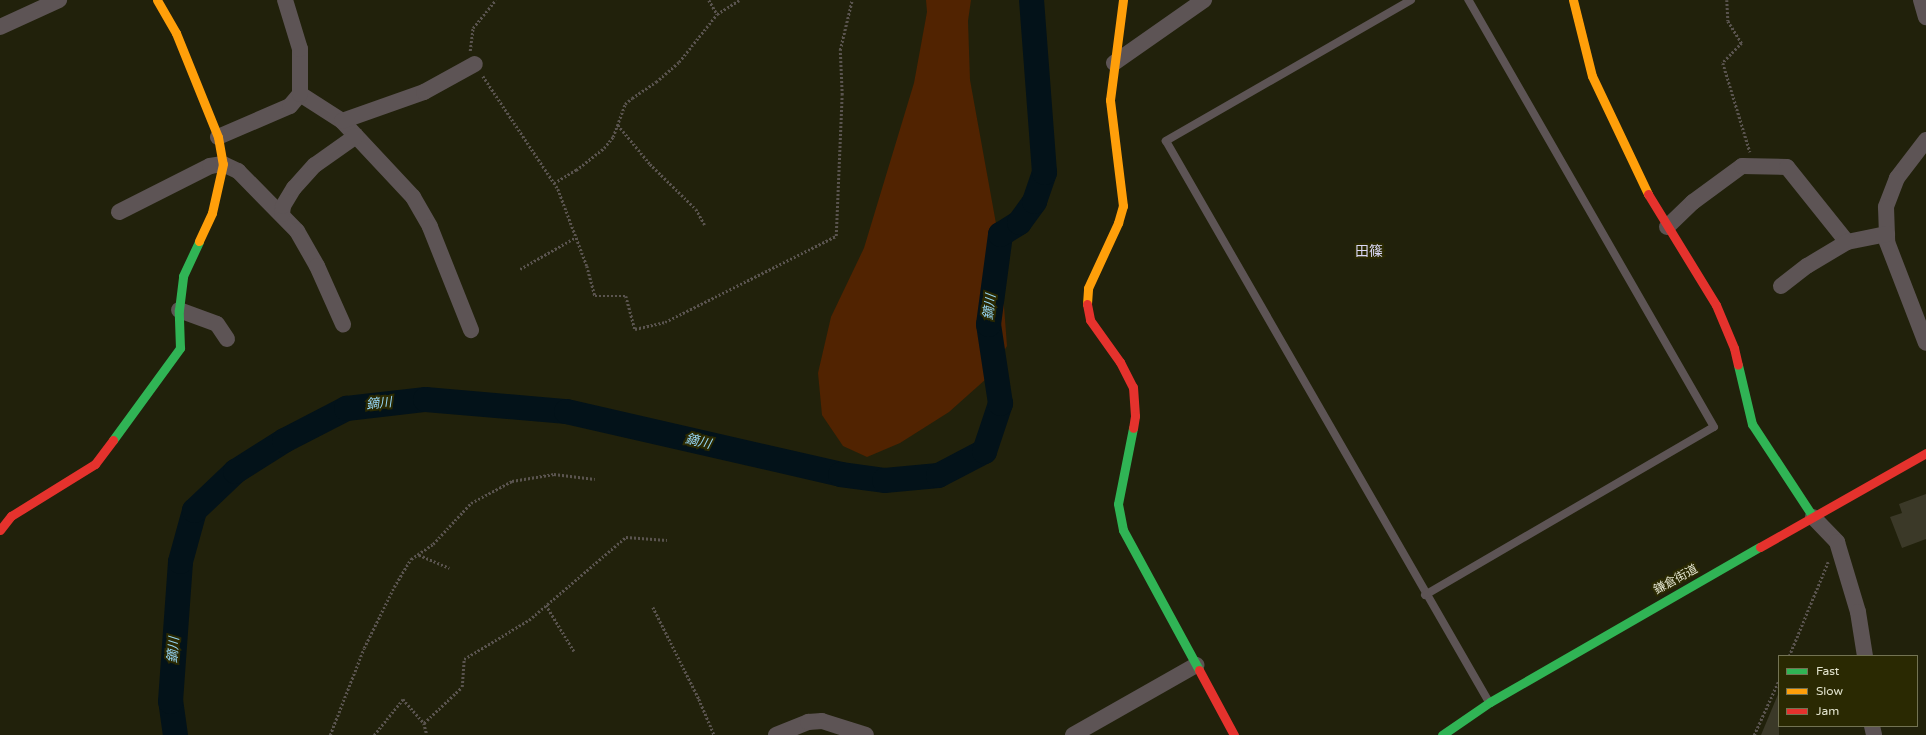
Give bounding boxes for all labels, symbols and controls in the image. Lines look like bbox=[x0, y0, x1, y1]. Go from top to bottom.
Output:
district label: 田篠 bbox=[1355, 244, 1383, 260]
water label: 鏑川 bbox=[981, 293, 999, 321]
water label: 鏑川 bbox=[365, 395, 393, 413]
water label: 鏑川 bbox=[684, 431, 712, 453]
street label: 鎌倉街道 bbox=[1652, 562, 1700, 598]
water label: 鏑川 bbox=[165, 636, 183, 664]
legend bbox=[1778, 655, 1918, 727]
text: Fast bbox=[1816, 664, 1839, 678]
text: Slow bbox=[1816, 684, 1843, 698]
text: Jam bbox=[1816, 704, 1839, 718]

